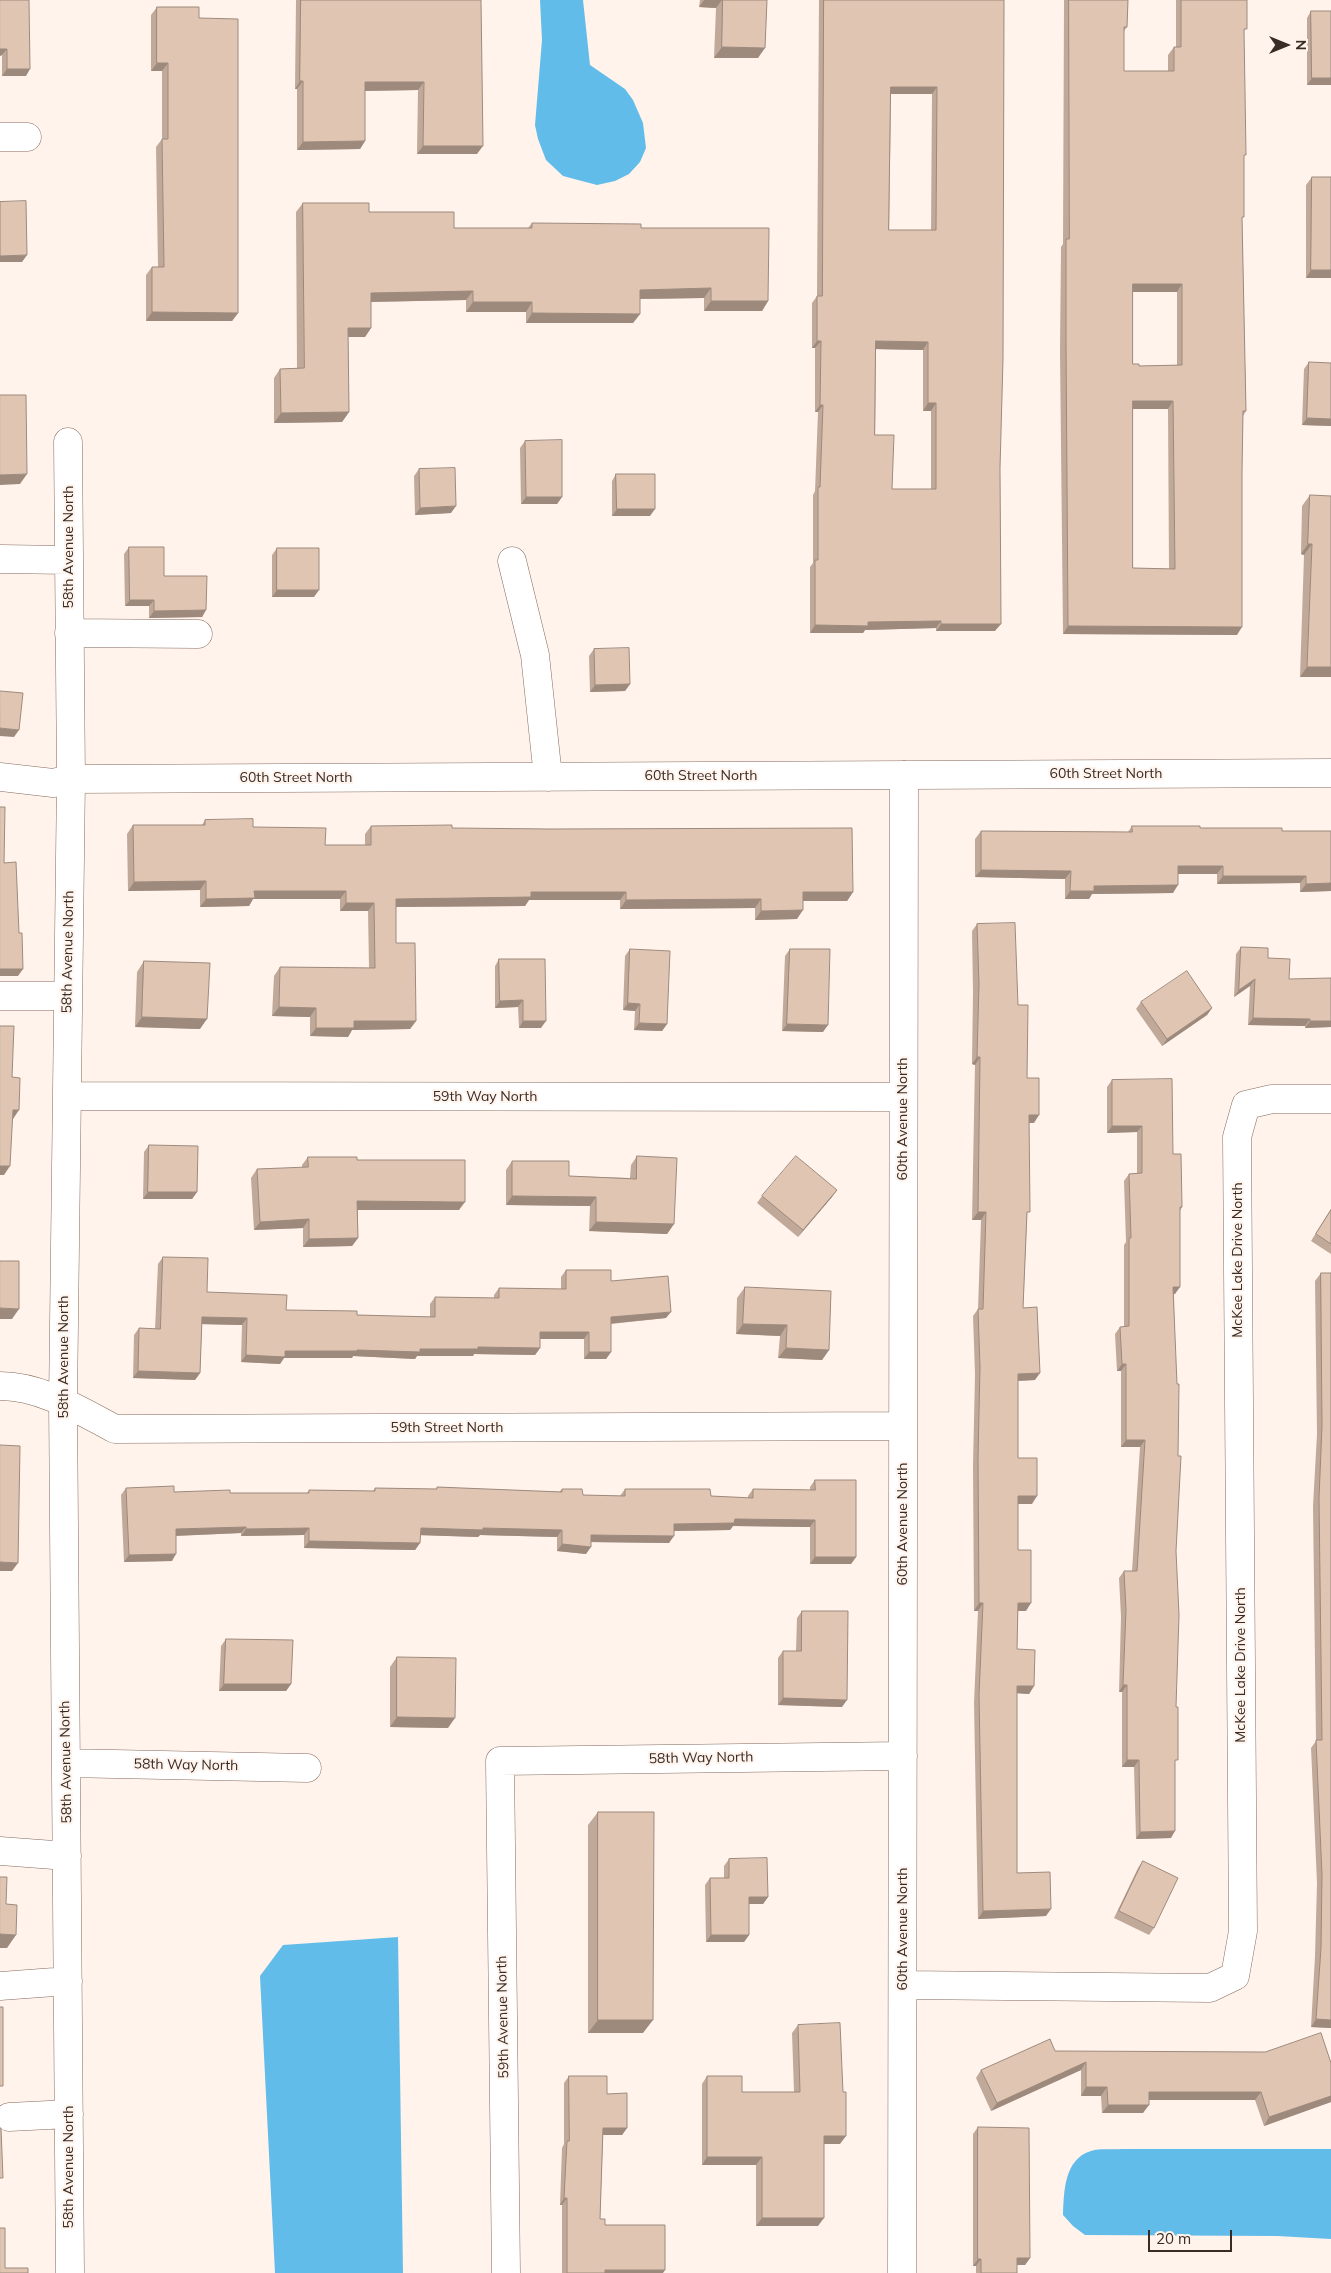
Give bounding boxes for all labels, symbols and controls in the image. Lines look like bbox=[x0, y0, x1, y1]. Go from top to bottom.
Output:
north arrow bbox=[1261, 20, 1311, 70]
text: N bbox=[1292, 40, 1310, 50]
street label: 58th Avenue North bbox=[61, 486, 77, 608]
street label: 60th Street North bbox=[1050, 766, 1162, 782]
street label: 60th Street North bbox=[645, 768, 757, 784]
street label: 60th Street North bbox=[240, 770, 352, 786]
street label: 58th Avenue North bbox=[59, 890, 77, 1014]
street label: 60th Avenue North bbox=[895, 1058, 911, 1180]
street label: 59th Way North bbox=[433, 1089, 537, 1105]
street label: McKee Lake Drive North bbox=[1230, 1182, 1246, 1338]
street label: 58th Avenue North bbox=[56, 1296, 72, 1418]
street label: 59th Street North bbox=[391, 1420, 503, 1436]
street label: 60th Avenue North bbox=[895, 1463, 911, 1585]
street label: McKee Lake Drive North bbox=[1233, 1587, 1249, 1743]
street label: 58th Avenue North bbox=[57, 1700, 75, 1824]
street label: 58th Way North bbox=[648, 1749, 754, 1767]
street label: 58th Way North bbox=[133, 1756, 239, 1774]
street label: 60th Avenue North bbox=[895, 1868, 911, 1990]
street label: 59th Avenue North bbox=[494, 1955, 512, 2079]
street label: 58th Avenue North bbox=[61, 2106, 77, 2228]
scale bar bbox=[1151, 2220, 1235, 2252]
text: 20 m bbox=[1156, 2229, 1191, 2248]

